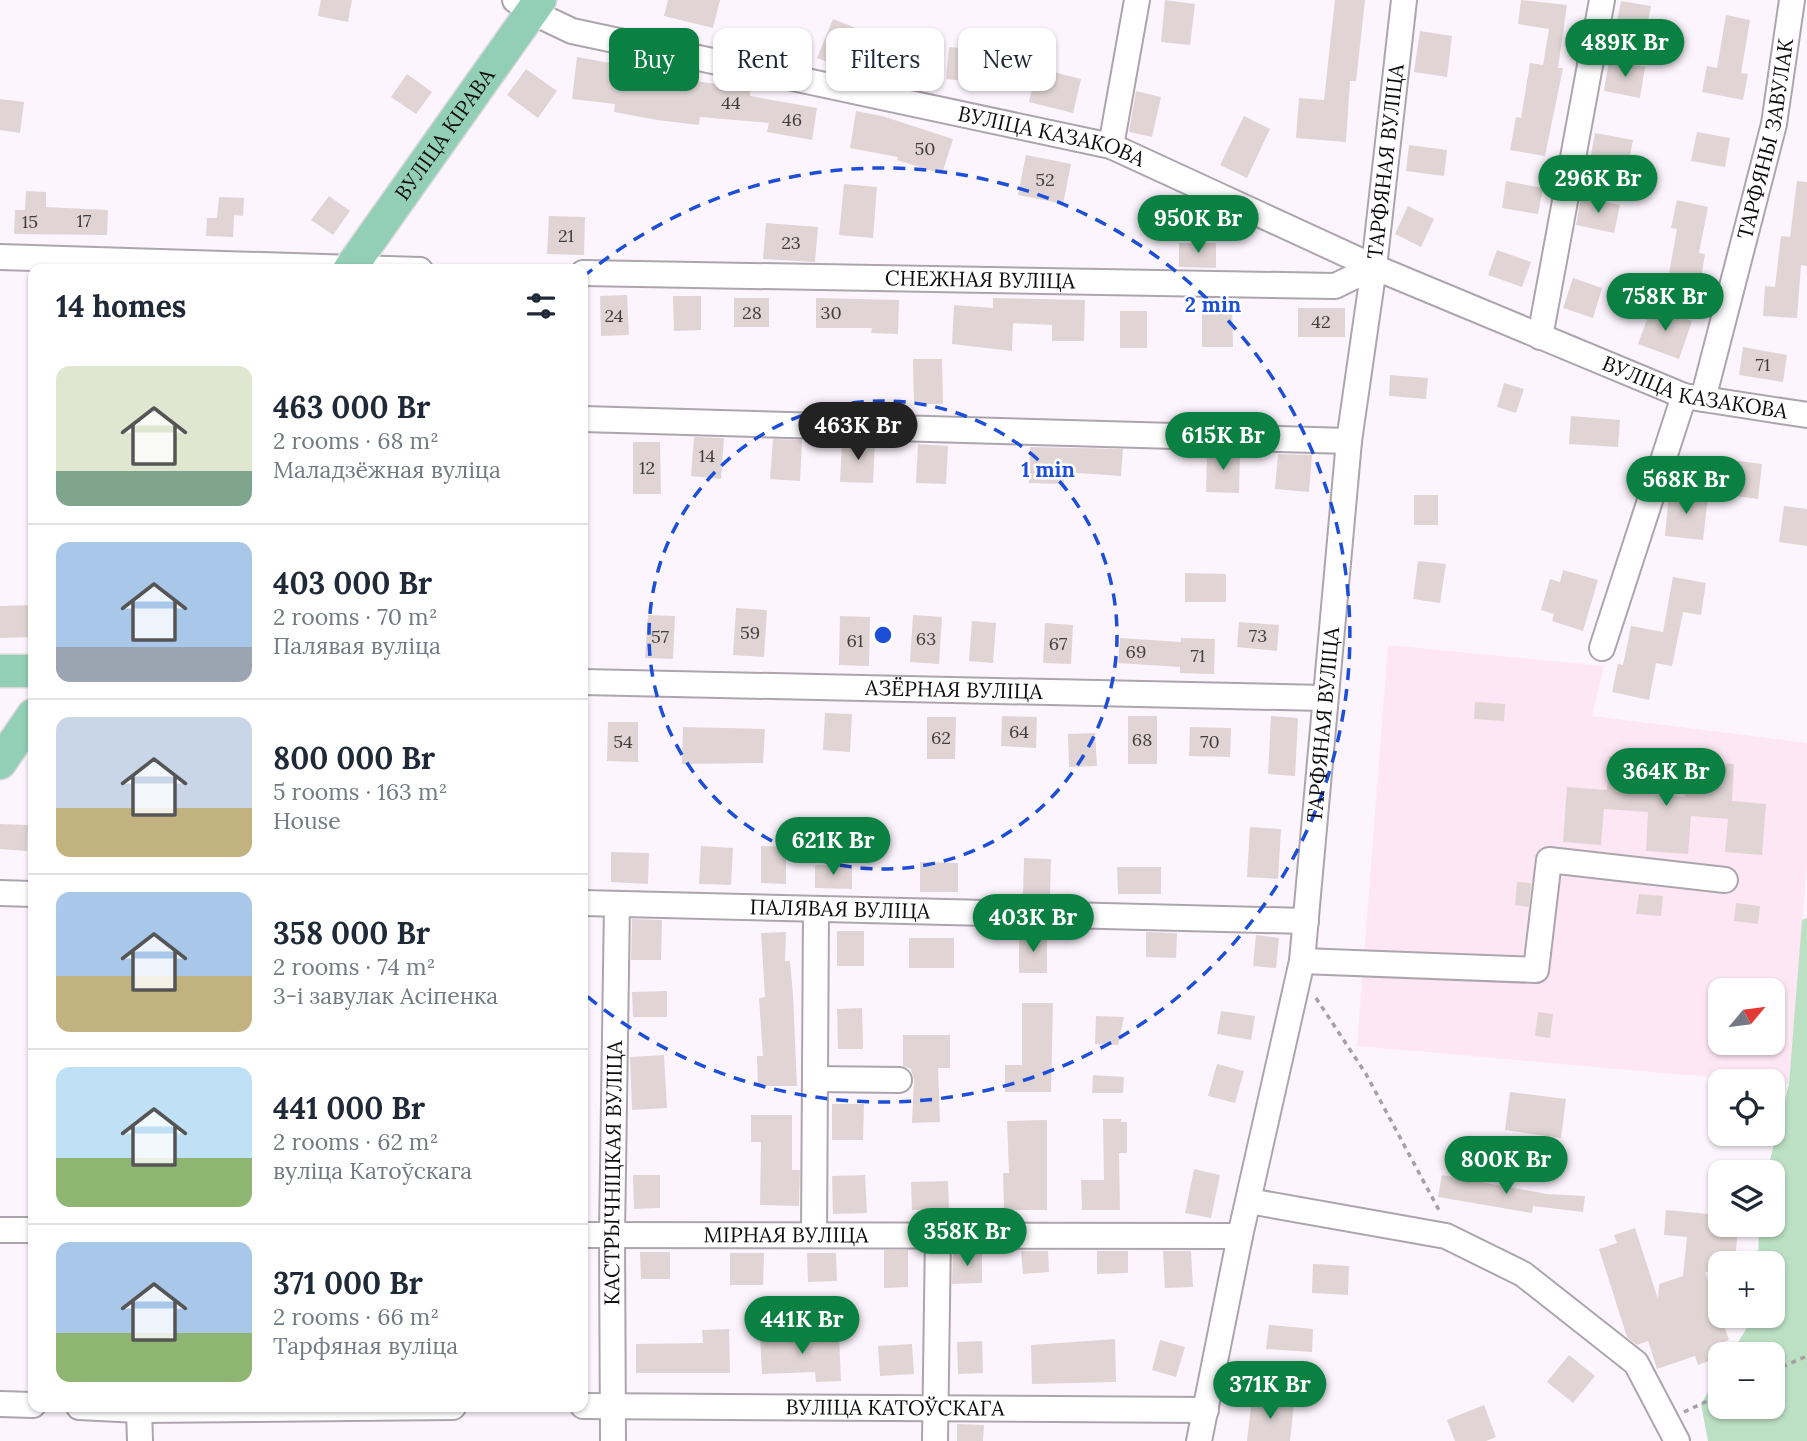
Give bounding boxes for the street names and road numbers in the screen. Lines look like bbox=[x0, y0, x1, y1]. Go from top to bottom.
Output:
street label: ТАРФЯНЫ ЗАВУЛАК bbox=[1731, 36, 1799, 242]
street label: ВУЛІЦА КІРАВА bbox=[389, 62, 501, 205]
street label: ТАРФЯНАЯ ВУЛІЦА bbox=[1361, 62, 1410, 260]
street label: ВУЛІЦА КАЗАКОВА bbox=[955, 100, 1150, 173]
street label: СНЕЖНАЯ ВУЛІЦА bbox=[885, 264, 1076, 295]
street label: ВУЛІЦА КАЗАКОВА bbox=[1598, 349, 1790, 425]
street label: ТАРФЯНАЯ ВУЛІЦА bbox=[1301, 625, 1345, 824]
street label: АЗЁРНАЯ ВУЛІЦА bbox=[864, 674, 1044, 705]
street label: ПАЛЯВАЯ ВУЛІЦА bbox=[749, 893, 931, 925]
street label: КАСТРЫЧНІЦКАЯ ВУЛІЦА bbox=[598, 1040, 628, 1305]
street label: МІРНАЯ ВУЛІЦА bbox=[704, 1221, 869, 1248]
street label: ВУЛІЦА КАТОЎСКАГА bbox=[785, 1393, 1005, 1422]

